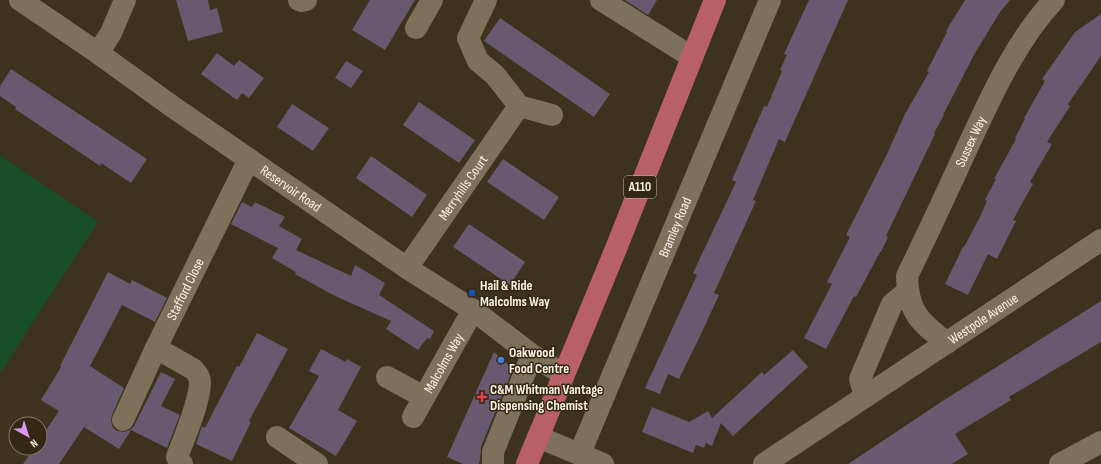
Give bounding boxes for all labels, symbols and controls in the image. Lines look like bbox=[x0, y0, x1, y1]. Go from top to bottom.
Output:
street label: Sussex Way bbox=[951, 112, 990, 169]
street label: Merryhills Court bbox=[434, 152, 491, 223]
street label: Reservoir Road bbox=[257, 161, 325, 215]
road number: A110 bbox=[624, 176, 656, 198]
street label: Bramley Road bbox=[655, 194, 695, 260]
street label: Stafford Close bbox=[163, 255, 207, 323]
place label: Hail & Ride Malcolms Way bbox=[480, 277, 550, 310]
marker: Hail & Ride Malcolms Way bbox=[467, 288, 477, 298]
street label: Westpole Avenue bbox=[945, 289, 1021, 348]
street label: Malcolms Way bbox=[420, 329, 467, 396]
place label: Oakwood Food Centre bbox=[509, 344, 569, 377]
marker: Oakwood Food Centre bbox=[496, 355, 506, 365]
place label: C&M Whitman Vantage Dispensing Chemist bbox=[490, 381, 603, 414]
marker: C&M Whitman Vantage Dispensing Chemist bbox=[477, 392, 487, 402]
north arrow bbox=[8, 416, 48, 456]
text: N bbox=[28, 436, 40, 450]

